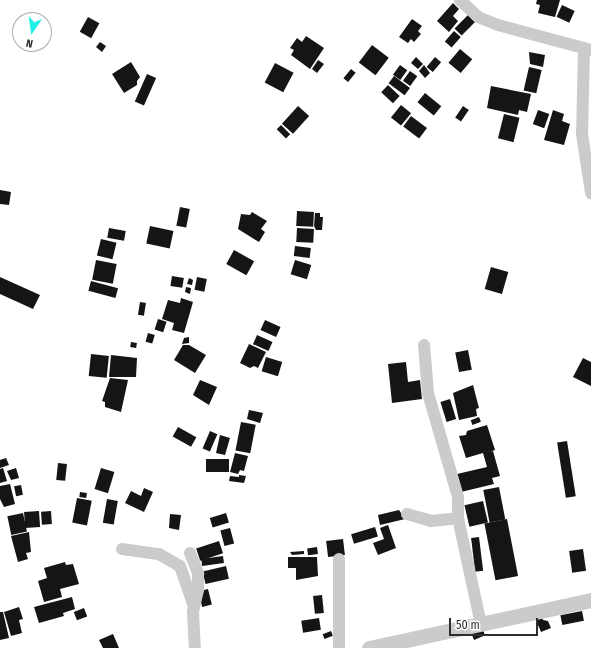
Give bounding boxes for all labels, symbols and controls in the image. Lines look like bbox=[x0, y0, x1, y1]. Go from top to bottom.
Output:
north arrow bbox=[12, 12, 52, 52]
text: N bbox=[25, 36, 34, 50]
scale bar bbox=[451, 610, 540, 636]
text: 50 m bbox=[456, 618, 480, 632]

